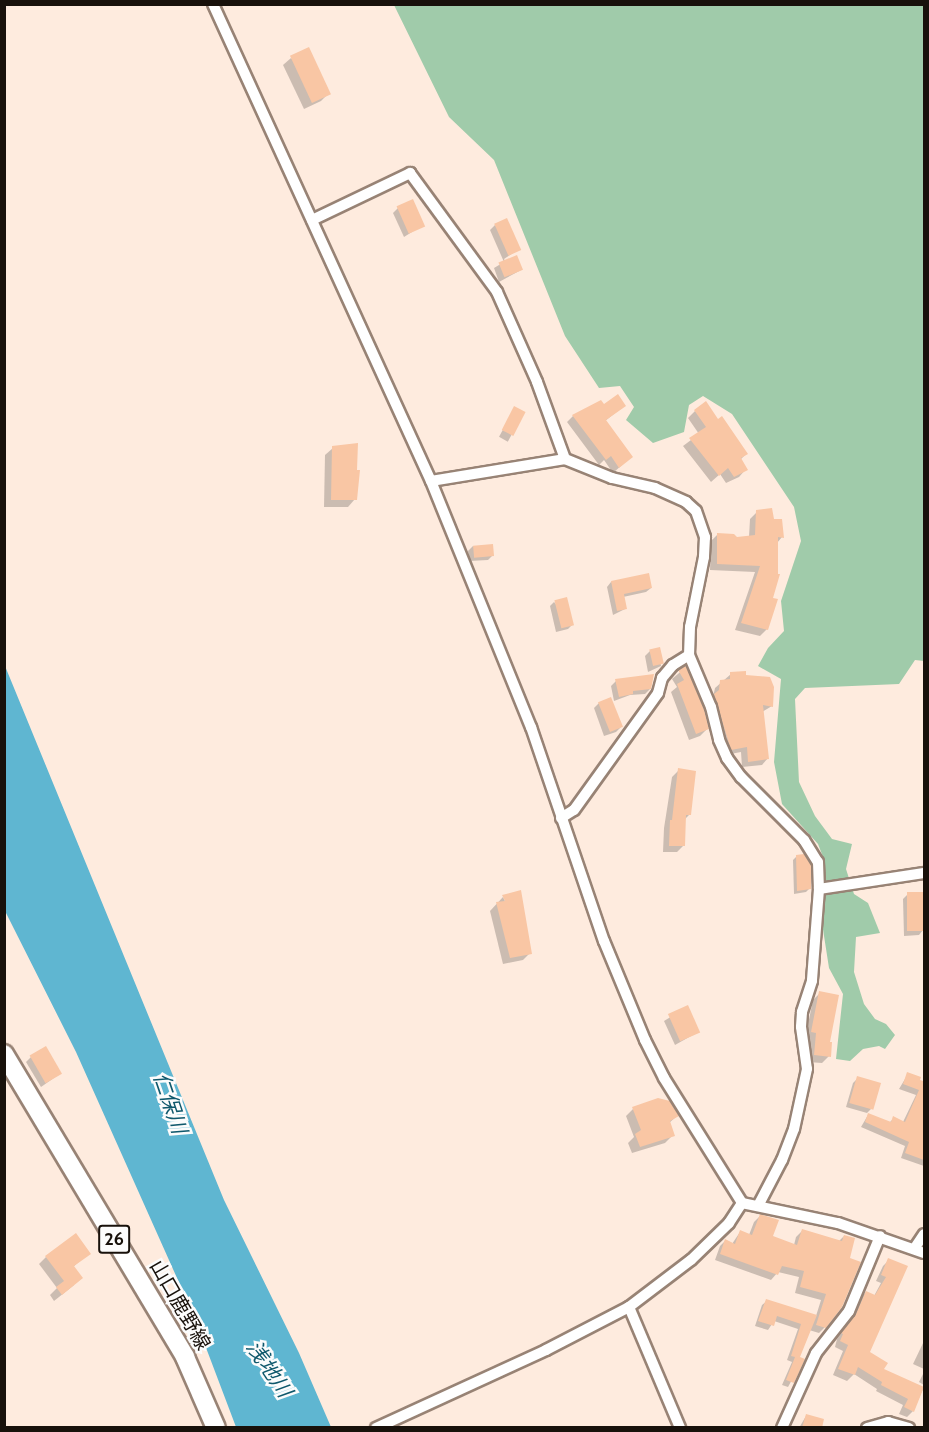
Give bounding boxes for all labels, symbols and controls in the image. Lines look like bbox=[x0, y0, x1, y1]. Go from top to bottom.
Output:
water label: 仁保川 bbox=[148, 1069, 192, 1137]
road number: 26 bbox=[98, 1224, 130, 1254]
street label: 山口鹿野線 bbox=[145, 1256, 215, 1354]
water label: 浅地川 bbox=[241, 1336, 297, 1402]

